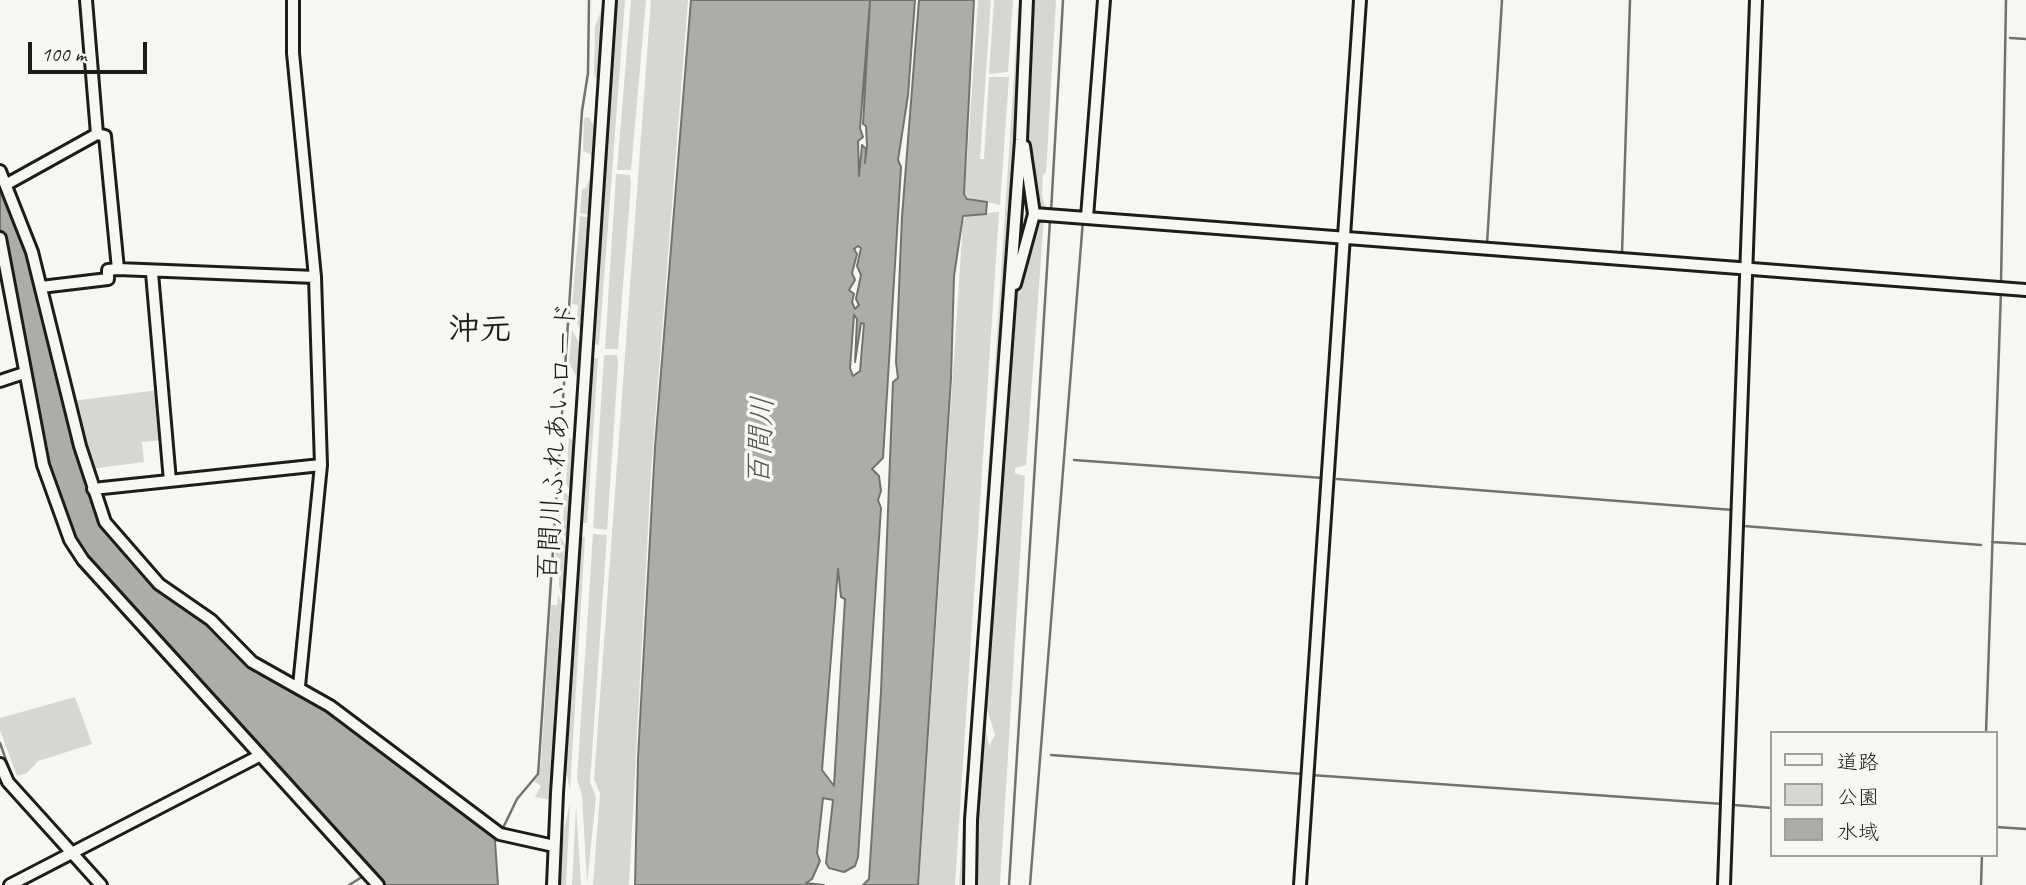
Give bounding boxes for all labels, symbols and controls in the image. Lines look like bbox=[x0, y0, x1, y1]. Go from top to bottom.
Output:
scale bar bbox=[32, 28, 150, 72]
text: 100 m bbox=[41, 41, 86, 67]
street label: 百間川ふれあいロード bbox=[531, 300, 585, 582]
district label: 沖元 bbox=[448, 312, 512, 350]
water label: 百間川 bbox=[742, 395, 782, 487]
legend bbox=[1770, 731, 1998, 857]
text: 道路 bbox=[1837, 749, 1879, 775]
text: 公園 bbox=[1837, 784, 1879, 810]
text: 水域 bbox=[1837, 819, 1879, 845]

